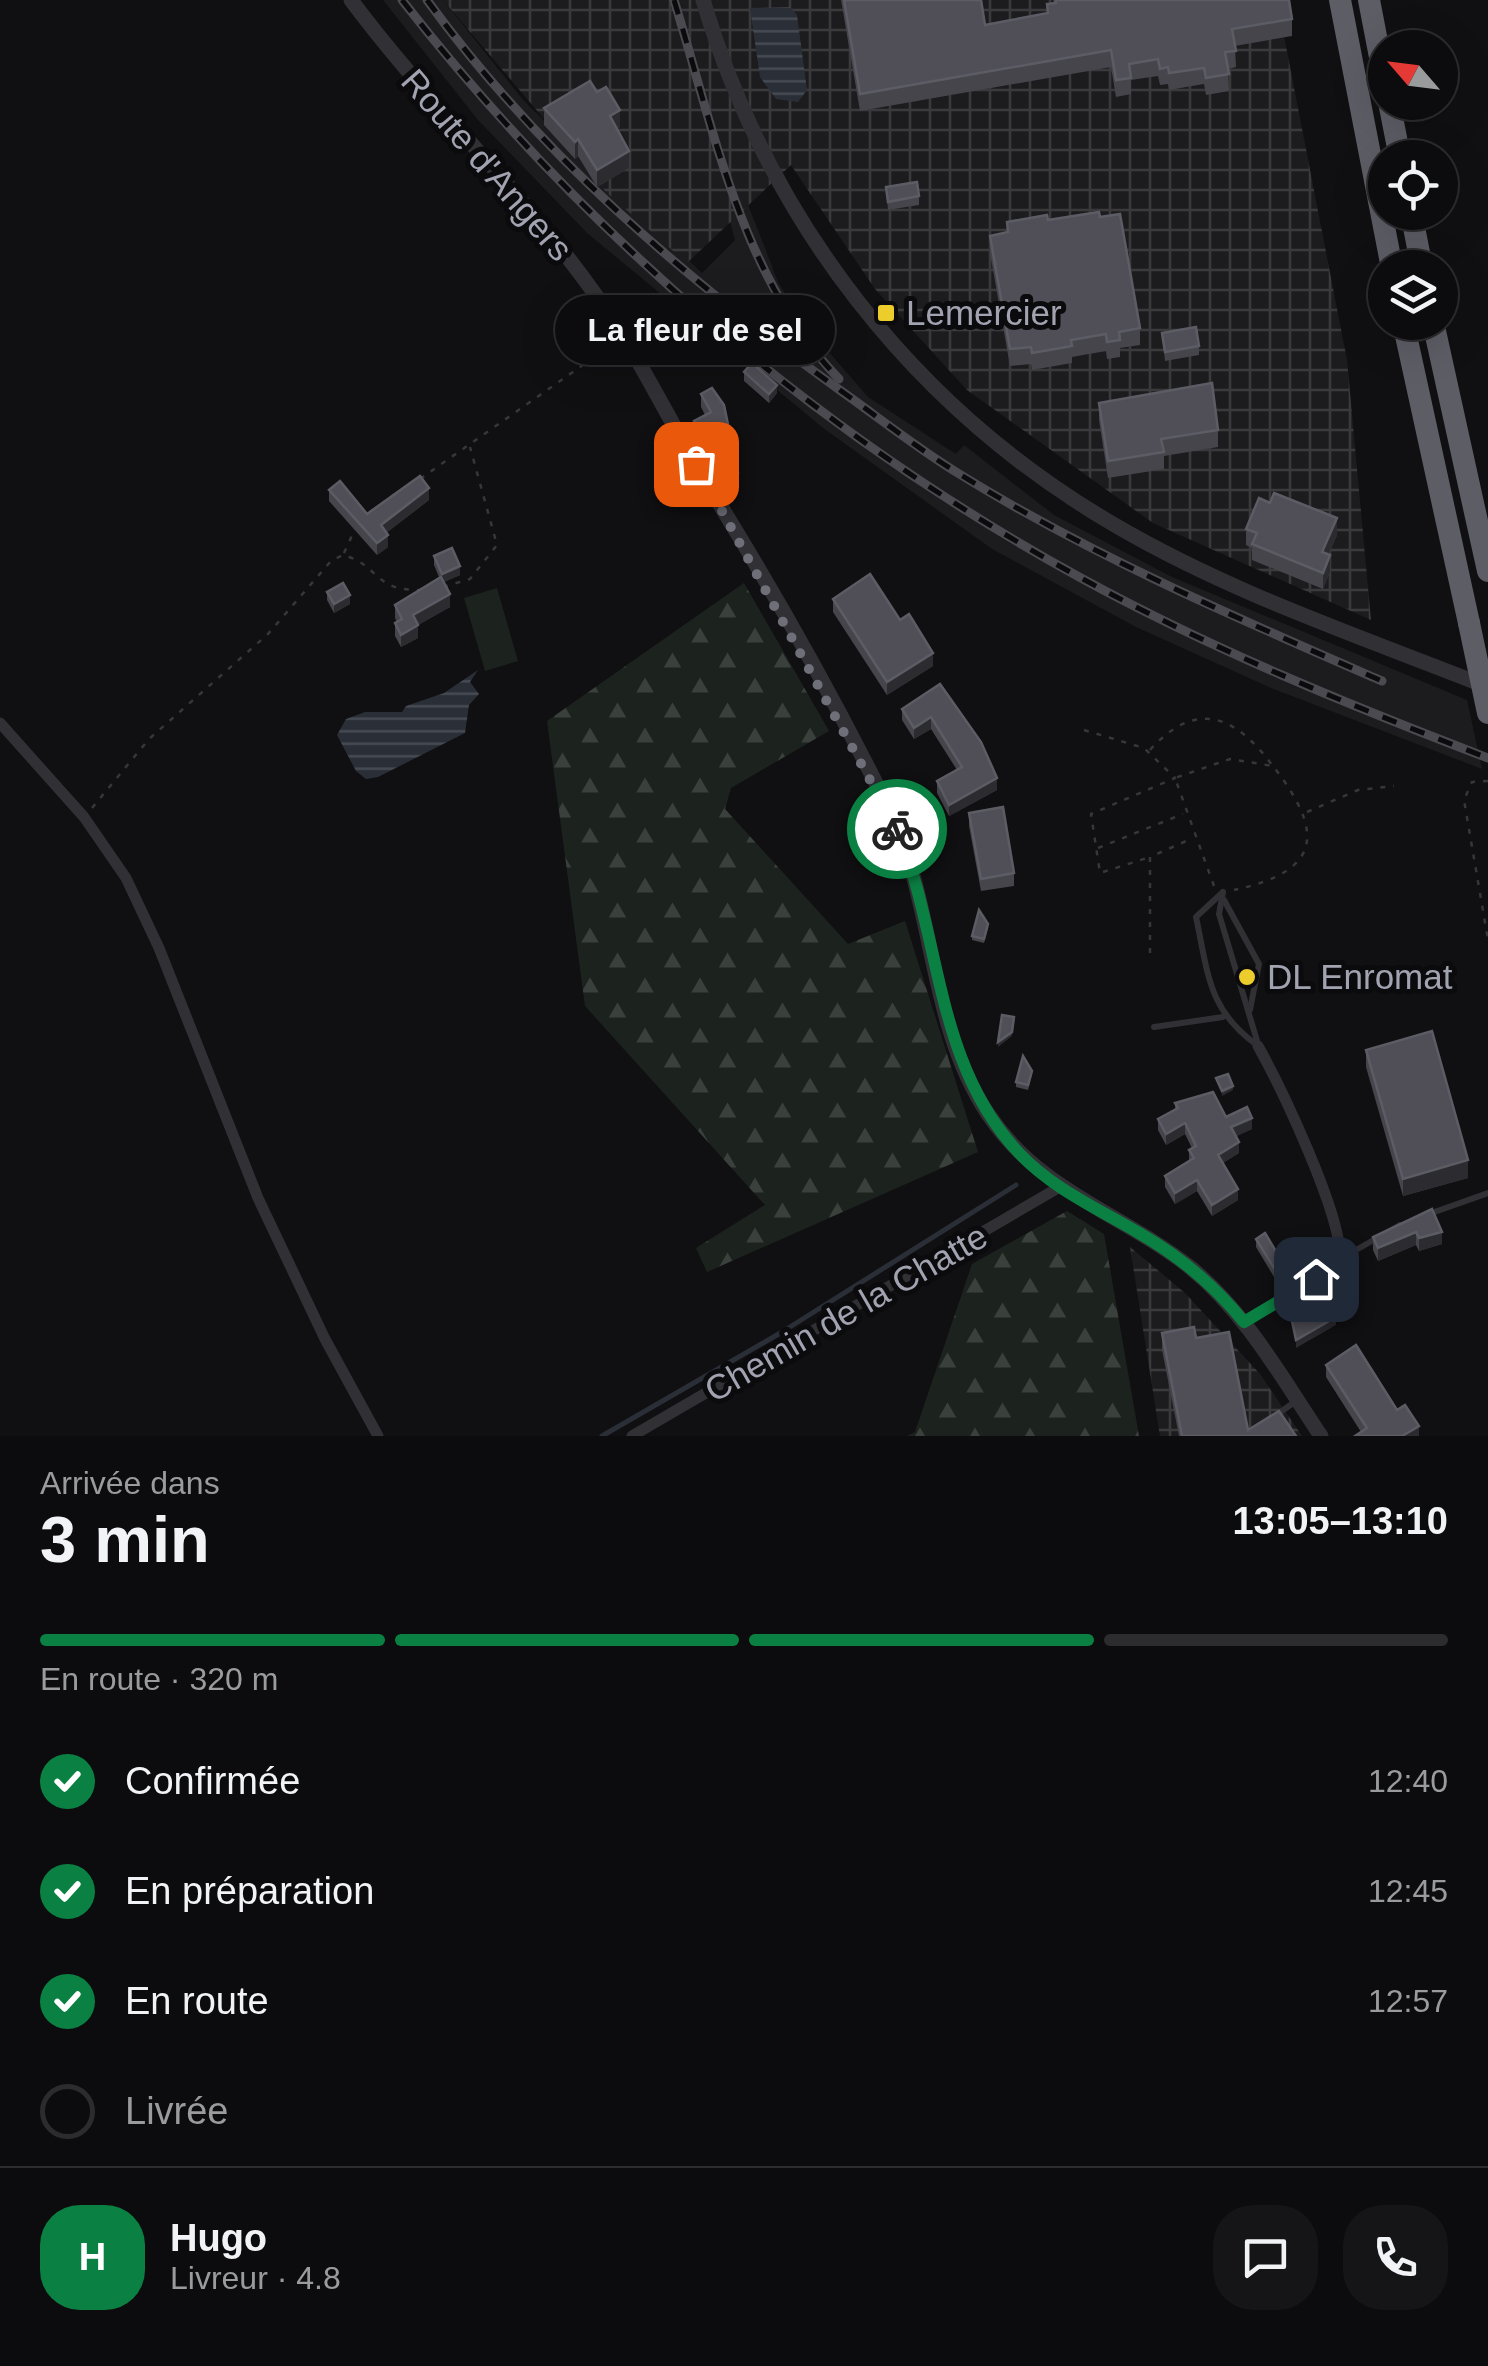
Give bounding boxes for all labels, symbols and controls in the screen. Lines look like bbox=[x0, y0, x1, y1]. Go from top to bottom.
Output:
north arrow bbox=[1368, 30, 1458, 120]
map controls bbox=[1368, 30, 1458, 340]
street label: Route d'Angers bbox=[394, 61, 581, 268]
button: locate bbox=[1368, 140, 1458, 230]
button: layers bbox=[1368, 250, 1458, 340]
place label: Lemercier bbox=[906, 293, 1062, 332]
callout: La fleur de sel bbox=[556, 294, 836, 364]
marker: Lemercier bbox=[875, 302, 897, 324]
text: La fleur de sel bbox=[587, 312, 803, 348]
pin bbox=[654, 422, 739, 507]
icon: bag bbox=[669, 437, 724, 492]
courier bbox=[847, 779, 947, 879]
icon: bike bbox=[870, 802, 925, 857]
place label: DL Enromat bbox=[1267, 957, 1453, 996]
marker: DL Enromat bbox=[1236, 966, 1258, 988]
street label: Chemin de la Chatte bbox=[698, 1216, 994, 1409]
pin bbox=[1274, 1237, 1359, 1322]
icon: home bbox=[1289, 1252, 1344, 1307]
text: Arrivée dans bbox=[40, 1465, 220, 1501]
text: 13:05–13:10 bbox=[1232, 1500, 1448, 1542]
text: 3 min bbox=[40, 1503, 210, 1576]
text: En route · 320 m bbox=[40, 1661, 278, 1697]
icon: check bbox=[40, 1754, 95, 1809]
text: Confirmée bbox=[125, 1760, 300, 1802]
text: 12:40 bbox=[1368, 1763, 1448, 1799]
icon: check bbox=[40, 1864, 95, 1919]
text: En préparation bbox=[125, 1870, 374, 1912]
text: 12:45 bbox=[1368, 1873, 1448, 1909]
icon: check bbox=[40, 1974, 95, 2029]
text: En route bbox=[125, 1980, 269, 2022]
text: 12:57 bbox=[1368, 1983, 1448, 2019]
text: Livrée bbox=[125, 2090, 229, 2132]
button: chat bbox=[1213, 2205, 1318, 2310]
button: phone bbox=[1343, 2205, 1448, 2310]
text: Hugo bbox=[170, 2217, 267, 2259]
text: H bbox=[79, 2236, 106, 2278]
text: Livreur · 4.8 bbox=[170, 2260, 341, 2296]

